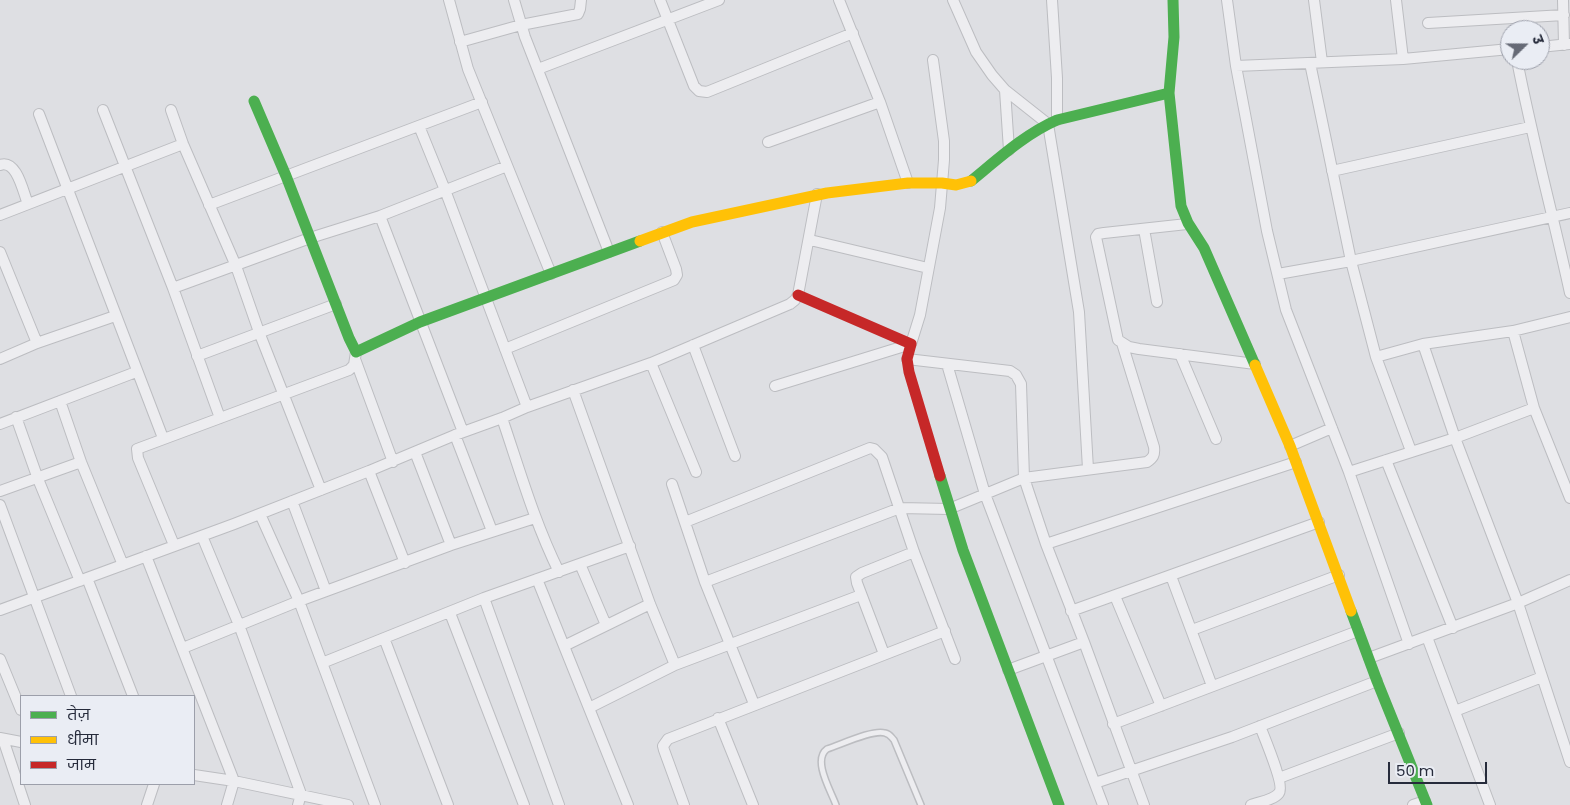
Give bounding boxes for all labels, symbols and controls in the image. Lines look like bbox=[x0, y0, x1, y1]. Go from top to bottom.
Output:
north arrow bbox=[1500, 20, 1550, 70]
text: उ bbox=[1527, 32, 1549, 47]
legend bbox=[20, 695, 195, 785]
text: तेज़ bbox=[67, 704, 90, 725]
text: धीमा bbox=[67, 729, 98, 750]
scale bar bbox=[1390, 752, 1489, 784]
text: जाम bbox=[67, 754, 96, 775]
text: 50 m bbox=[1396, 760, 1434, 781]

